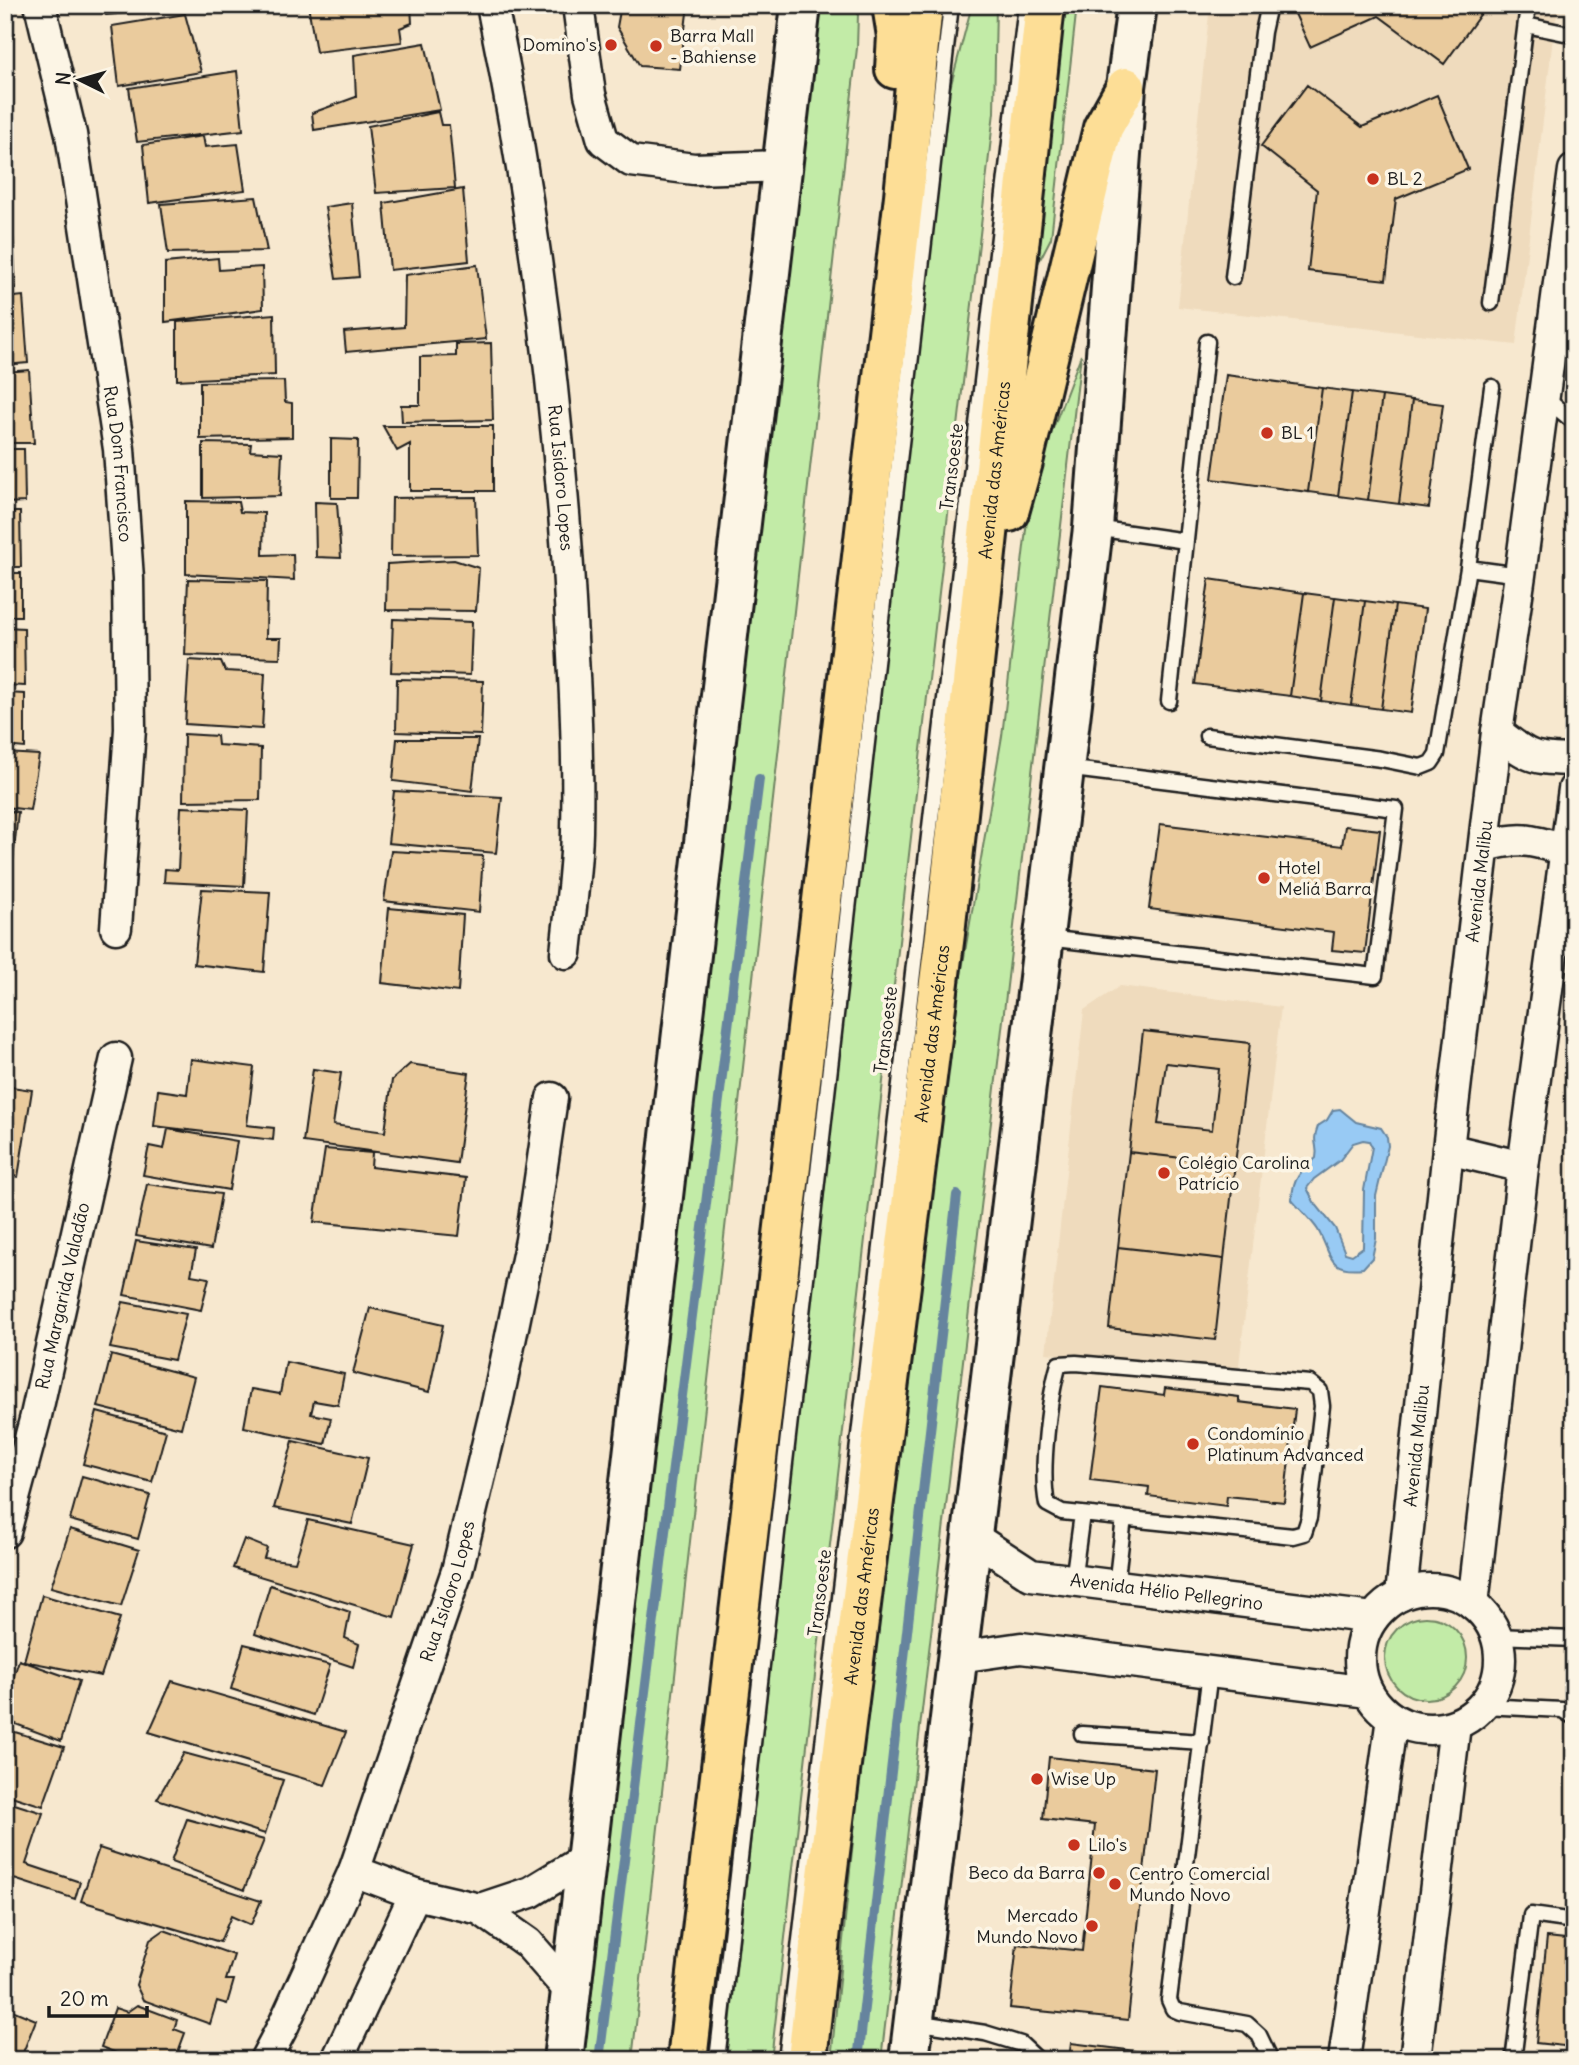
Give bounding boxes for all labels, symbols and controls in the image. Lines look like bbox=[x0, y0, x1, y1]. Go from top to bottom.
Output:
place label: Barra Mall - Bahiense bbox=[670, 24, 757, 68]
place label: Domino's bbox=[522, 33, 597, 56]
marker: Domino's bbox=[603, 37, 619, 53]
marker: Barra Mall - Bahiense bbox=[648, 38, 664, 54]
north arrow bbox=[46, 46, 116, 116]
text: N bbox=[51, 71, 76, 86]
place label: BL 2 bbox=[1387, 167, 1423, 190]
marker: BL 2 bbox=[1365, 171, 1381, 187]
street label: Avenida das Américas bbox=[973, 380, 1015, 560]
street label: Rua Dom Francisco bbox=[98, 384, 137, 543]
street label: Rua Isidoro Lopes bbox=[543, 403, 579, 552]
place label: BL 1 bbox=[1281, 421, 1314, 444]
street label: Transoeste bbox=[935, 422, 968, 512]
marker: BL 1 bbox=[1259, 425, 1275, 441]
street label: Avenida Malibu bbox=[1460, 819, 1498, 944]
place label: Hotel Meliá Barra bbox=[1278, 856, 1372, 900]
marker: Hotel Meliá Barra bbox=[1256, 870, 1272, 886]
street label: Avenida das Américas bbox=[909, 943, 955, 1124]
street label: Transoeste bbox=[869, 985, 902, 1075]
place label: Colégio Carolina Patrício bbox=[1178, 1151, 1310, 1195]
marker: Colégio Carolina Patrício bbox=[1156, 1165, 1172, 1181]
street label: Rua Margarida Valadão bbox=[30, 1200, 94, 1392]
street label: Avenida Malibu bbox=[1398, 1383, 1434, 1508]
place label: Condomínio Platinum Advanced bbox=[1207, 1422, 1364, 1466]
marker: Condomínio Platinum Advanced bbox=[1185, 1436, 1201, 1452]
street label: Avenida das Américas bbox=[839, 1506, 884, 1686]
street label: Rua Isidoro Lopes bbox=[415, 1518, 480, 1665]
street label: Transoeste bbox=[803, 1548, 836, 1638]
street label: Avenida Hélio Pellegrino bbox=[1069, 1568, 1264, 1615]
place label: Wise Up bbox=[1051, 1767, 1116, 1790]
marker: Wise Up bbox=[1029, 1771, 1045, 1787]
place label: Lilo's bbox=[1088, 1833, 1127, 1856]
marker: Lilo's bbox=[1066, 1837, 1082, 1853]
place label: Beco da Barra bbox=[968, 1861, 1085, 1884]
place label: Centro Comercial Mundo Novo bbox=[1129, 1862, 1270, 1906]
marker: Beco da Barra bbox=[1091, 1865, 1107, 1881]
marker: Centro Comercial Mundo Novo bbox=[1107, 1876, 1123, 1892]
place label: Mercado Mundo Novo bbox=[976, 1904, 1078, 1948]
marker: Mercado Mundo Novo bbox=[1084, 1918, 1100, 1934]
scale bar bbox=[49, 1974, 147, 2018]
text: 20 m bbox=[60, 1985, 109, 2012]

